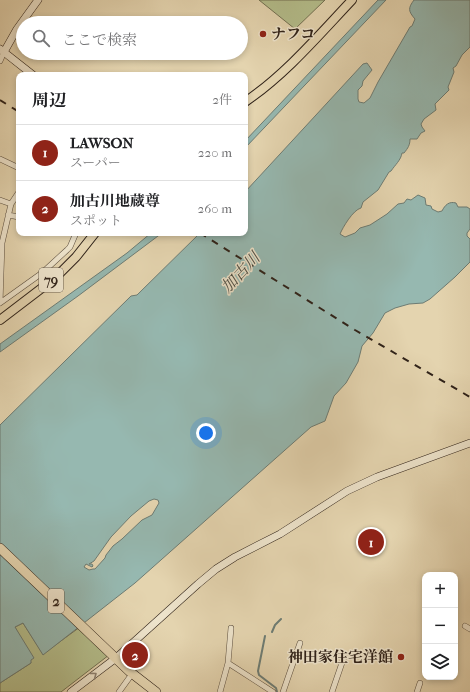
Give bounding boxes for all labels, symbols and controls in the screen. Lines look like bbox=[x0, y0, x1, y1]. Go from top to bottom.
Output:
search box bbox=[16, 16, 248, 60]
place label: ナフコ bbox=[271, 25, 315, 43]
icon: search bbox=[30, 27, 52, 49]
marker: ナフコ bbox=[258, 29, 268, 39]
text: ここで検索 bbox=[62, 31, 137, 49]
text: 周辺 bbox=[32, 90, 66, 110]
text: 2件 bbox=[212, 92, 232, 107]
text: LAWSON bbox=[70, 134, 134, 152]
text: 1 bbox=[43, 145, 47, 160]
text: 220 m bbox=[198, 145, 232, 160]
text: スーパー bbox=[70, 155, 121, 170]
text: 加古川地蔵尊 bbox=[70, 192, 160, 210]
text: 2 bbox=[42, 201, 48, 216]
text: 260 m bbox=[198, 201, 232, 216]
text: スポット bbox=[70, 213, 122, 228]
water label: 加古川 bbox=[217, 247, 265, 296]
road number: 79 bbox=[39, 268, 63, 292]
your location bbox=[196, 423, 216, 443]
pin: 1 bbox=[358, 527, 384, 557]
map controls bbox=[422, 572, 458, 680]
button: + bbox=[422, 572, 458, 608]
road number: 2 bbox=[48, 589, 64, 613]
button: − bbox=[422, 608, 458, 644]
pin: 2 bbox=[122, 640, 148, 670]
button: layers bbox=[422, 644, 458, 680]
place label: 神田家住宅洋館 bbox=[288, 648, 393, 666]
marker: 神田家住宅洋館 bbox=[396, 652, 406, 662]
one-way arrow bbox=[89, 673, 96, 680]

